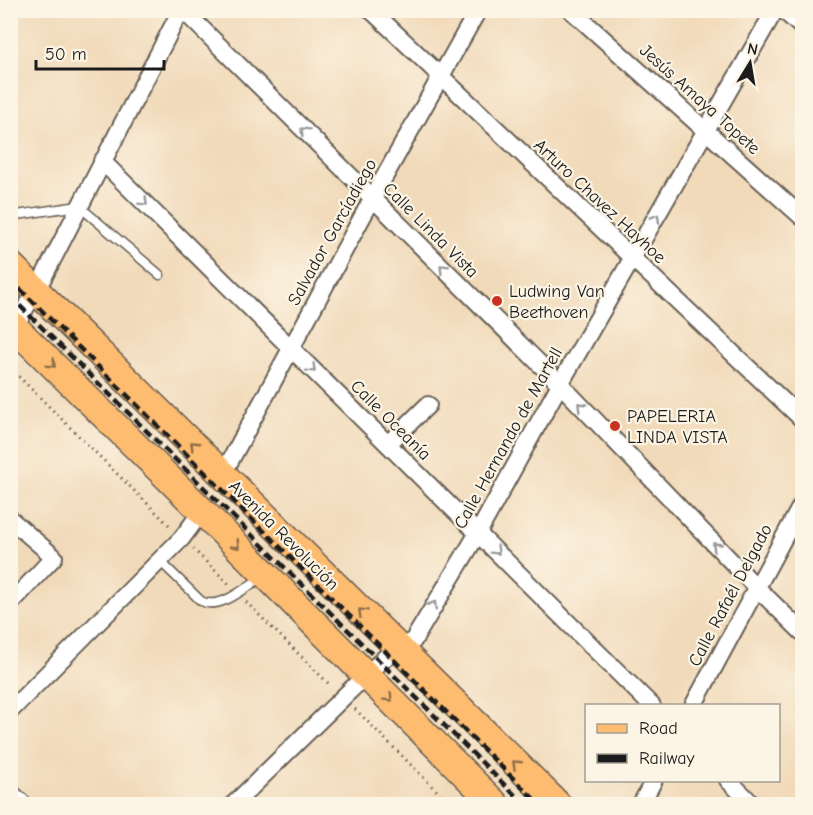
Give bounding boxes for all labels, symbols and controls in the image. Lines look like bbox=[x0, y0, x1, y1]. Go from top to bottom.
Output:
scale bar bbox=[36, 33, 164, 71]
north arrow bbox=[720, 33, 780, 93]
text: N bbox=[746, 39, 760, 59]
street label: Jesús Amaya Topete bbox=[635, 40, 764, 159]
text: 50 m bbox=[45, 44, 87, 65]
one-way arrow bbox=[300, 127, 311, 138]
street label: Arturo Chavez Hayhoe bbox=[529, 135, 670, 268]
street label: Salvador Garcíadiego bbox=[283, 155, 381, 309]
street label: Calle Linda Vista bbox=[379, 178, 483, 282]
one-way arrow bbox=[137, 196, 148, 206]
one-way arrow bbox=[648, 214, 660, 224]
one-way arrow bbox=[439, 265, 450, 276]
place label: Ludwing Van Beethoven bbox=[509, 281, 605, 323]
marker: Ludwing Van Beethoven bbox=[490, 294, 504, 308]
street label: Calle Hernando de Martell bbox=[450, 344, 567, 533]
one-way arrow bbox=[46, 357, 56, 368]
one-way arrow bbox=[305, 362, 316, 373]
street label: Calle Oceanía bbox=[346, 376, 435, 465]
one-way arrow bbox=[577, 402, 588, 412]
place label: PAPELERIA LINDA VISTA bbox=[627, 406, 728, 448]
marker: PAPELERIA LINDA VISTA bbox=[608, 419, 622, 433]
one-way arrow bbox=[190, 441, 201, 452]
street label: Avenida Revolución bbox=[224, 476, 343, 595]
street label: Calle Rafaél Delgado bbox=[684, 520, 777, 670]
one-way arrow bbox=[229, 539, 240, 549]
one-way arrow bbox=[713, 542, 724, 553]
one-way arrow bbox=[488, 543, 499, 554]
one-way arrow bbox=[426, 601, 438, 611]
one-way arrow bbox=[358, 609, 369, 620]
one-way arrow bbox=[382, 691, 393, 701]
legend bbox=[585, 704, 780, 782]
text: Road bbox=[639, 718, 678, 739]
text: Railway bbox=[639, 748, 696, 769]
one-way arrow bbox=[512, 760, 523, 771]

